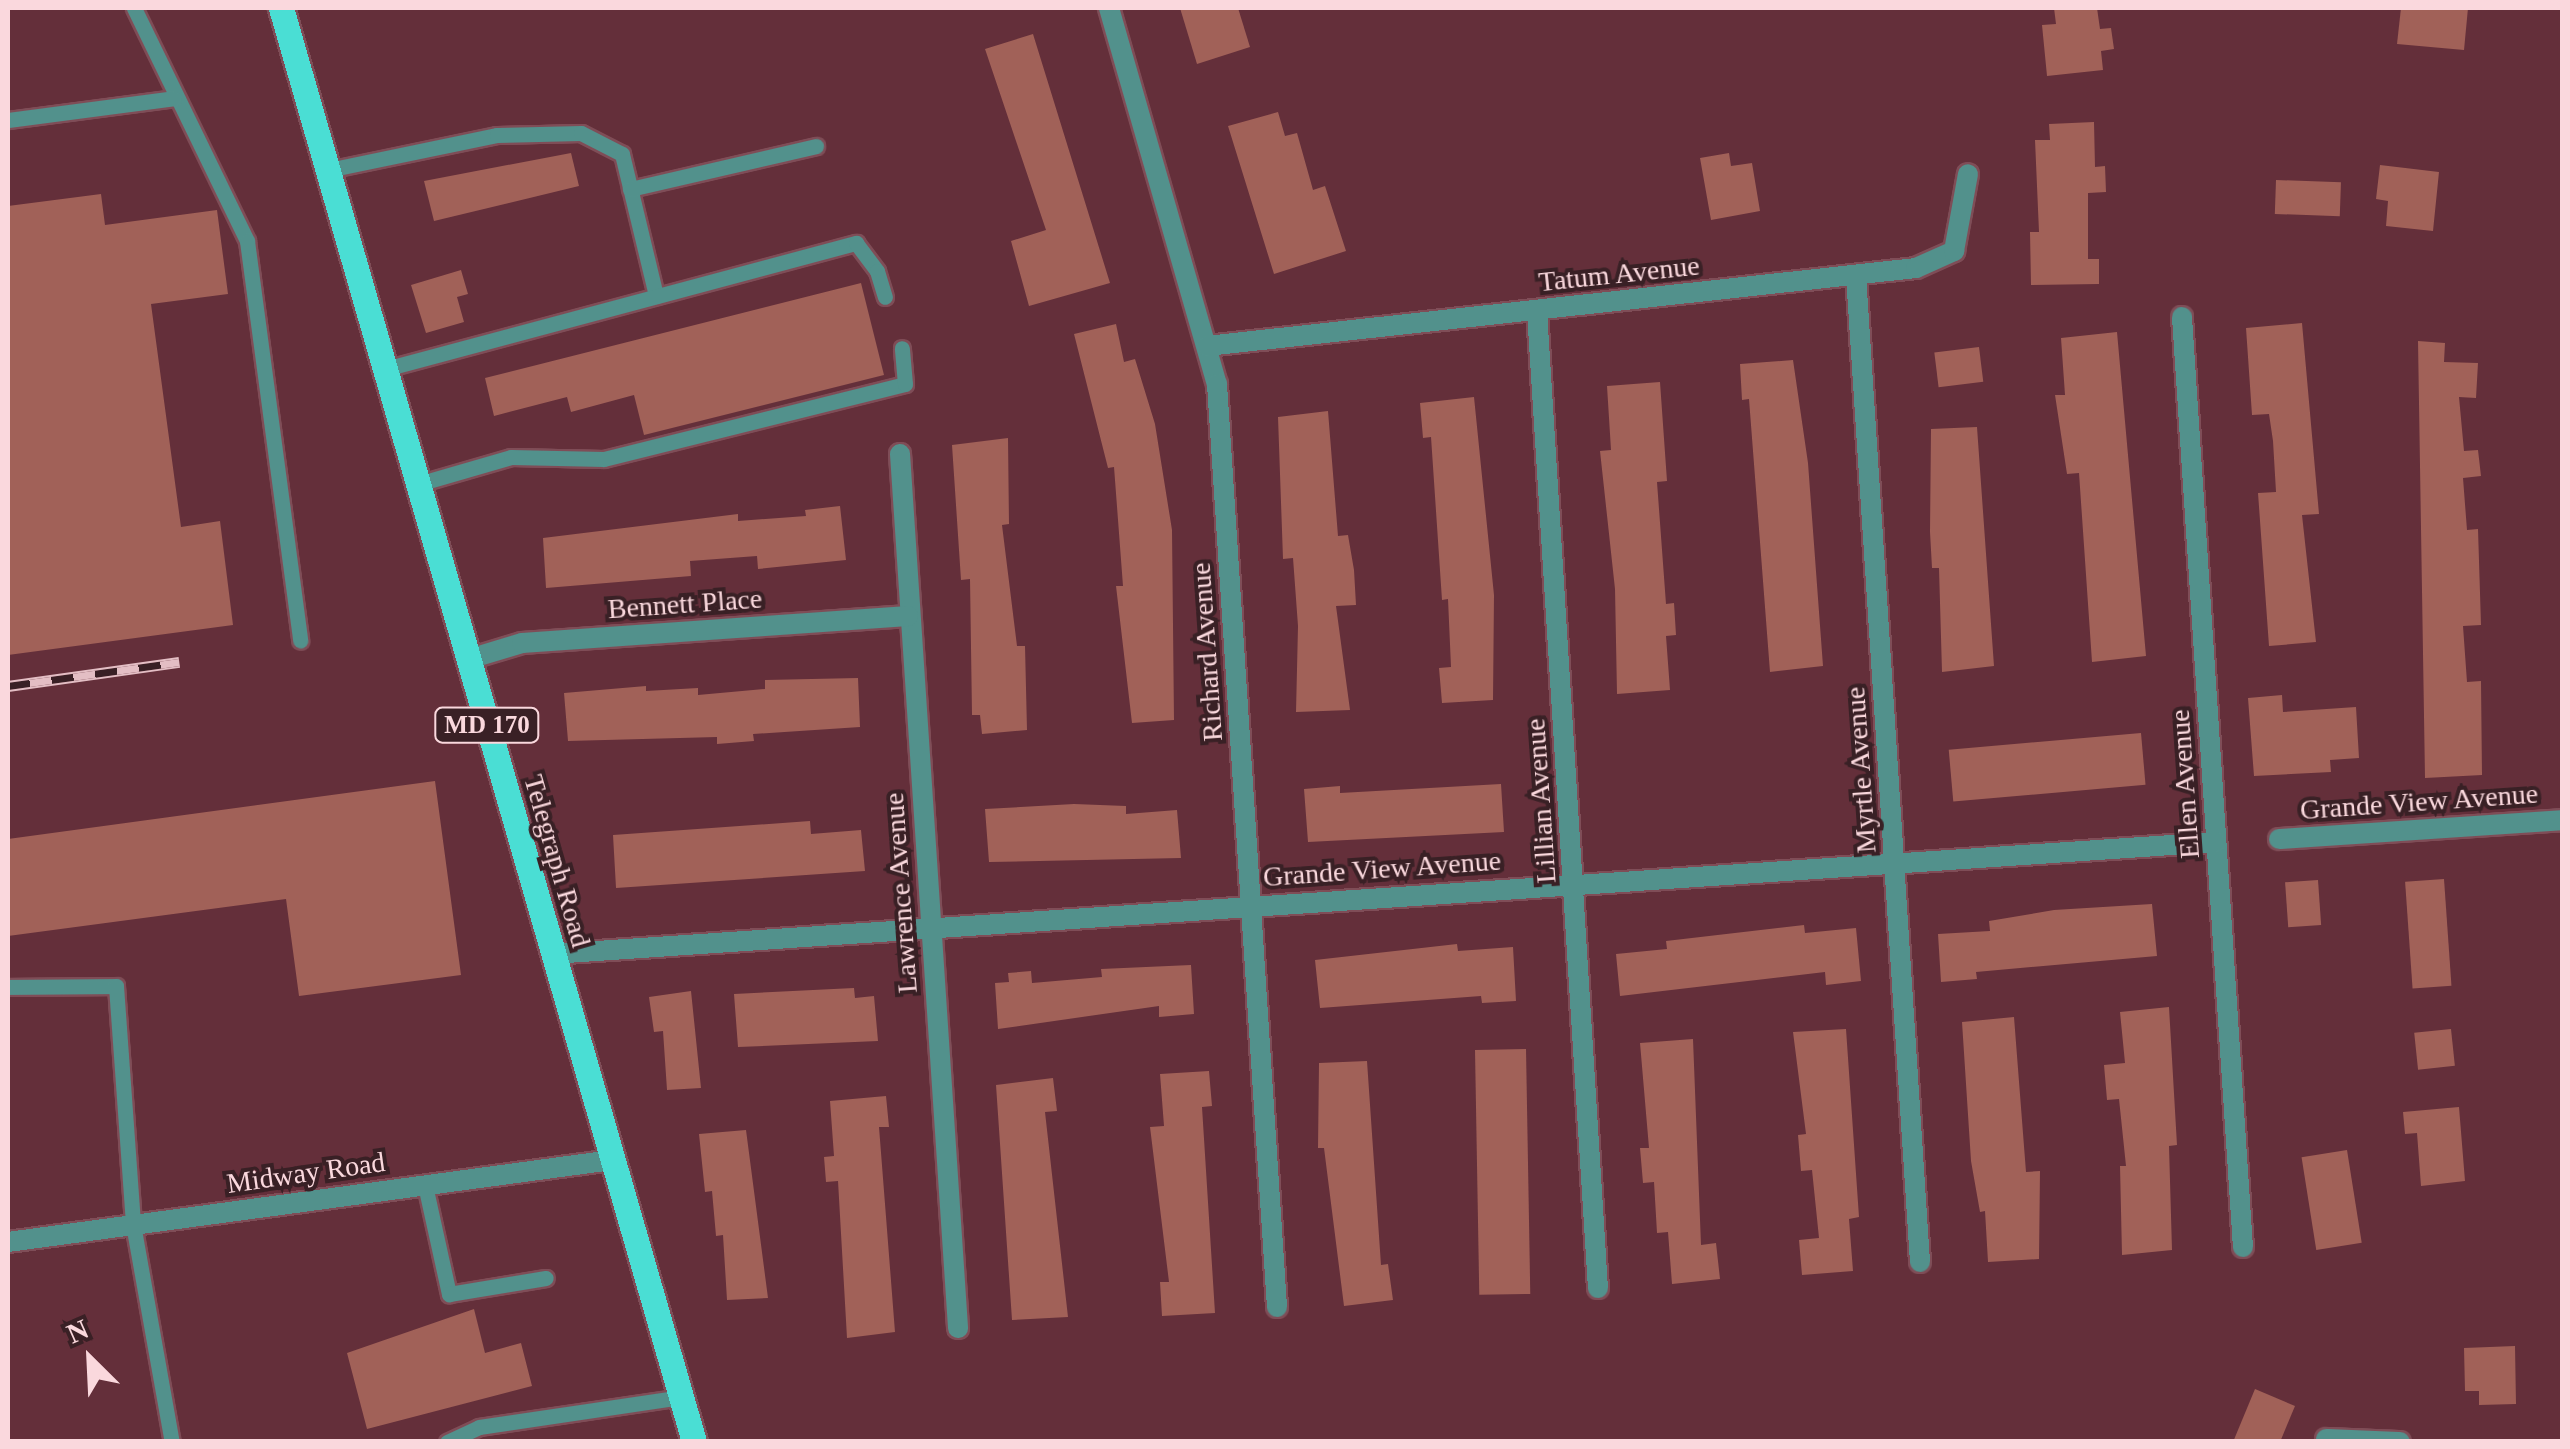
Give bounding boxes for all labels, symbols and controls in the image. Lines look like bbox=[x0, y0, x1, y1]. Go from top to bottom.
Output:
street label: Tatum Avenue bbox=[1536, 249, 1702, 299]
street label: Richard Avenue bbox=[1184, 561, 1230, 743]
street label: Bennett Place bbox=[607, 582, 763, 626]
street label: Myrtle Avenue bbox=[1838, 685, 1884, 855]
road number: MD 170 bbox=[432, 705, 542, 745]
street label: Ellen Avenue bbox=[2163, 707, 2207, 861]
street label: Lillian Avenue bbox=[1518, 717, 1564, 885]
street label: Telegraph Road bbox=[516, 771, 598, 951]
street label: Grande View Avenue bbox=[2298, 777, 2540, 827]
street label: Lawrence Avenue bbox=[877, 791, 925, 995]
street label: Grande View Avenue bbox=[1261, 844, 1503, 894]
street label: Midway Road bbox=[225, 1145, 387, 1201]
north arrow bbox=[40, 1309, 140, 1409]
text: N bbox=[62, 1313, 93, 1349]

